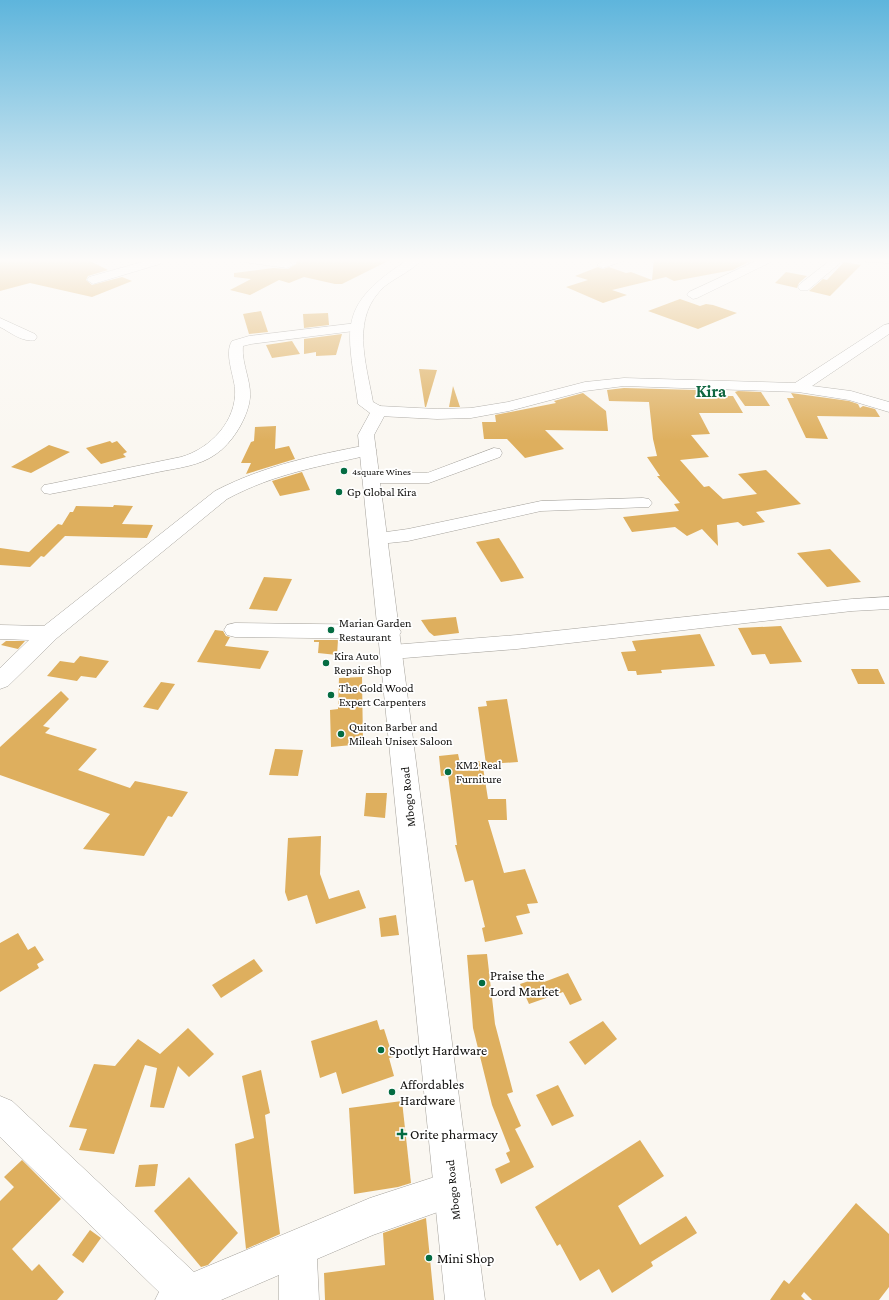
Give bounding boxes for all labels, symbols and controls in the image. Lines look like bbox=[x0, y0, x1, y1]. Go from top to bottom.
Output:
district label: Kira bbox=[696, 382, 727, 401]
marker: 4square Wines bbox=[339, 466, 349, 476]
place label: 4square Wines bbox=[352, 466, 411, 477]
place label: Gp Global Kira bbox=[347, 485, 417, 499]
marker: Gp Global Kira bbox=[334, 487, 344, 497]
place label: Marian Garden Restaurant bbox=[339, 616, 412, 644]
marker: Marian Garden Restaurant bbox=[326, 625, 336, 635]
place label: Kira Auto Repair Shop bbox=[334, 649, 392, 677]
marker: Kira Auto Repair Shop bbox=[321, 658, 331, 668]
place label: The Gold Wood Expert Carpenters bbox=[339, 681, 426, 709]
marker: The Gold Wood Expert Carpenters bbox=[326, 690, 336, 700]
place label: Quiton Barber and Mileah Unisex Saloon bbox=[349, 720, 453, 748]
marker: Quiton Barber and Mileah Unisex Saloon bbox=[336, 729, 346, 739]
place label: KM2 Real Furniture bbox=[456, 758, 502, 786]
street label: Mbogo Road bbox=[398, 766, 418, 828]
marker: KM2 Real Furniture bbox=[443, 767, 453, 777]
place label: Praise the Lord Market bbox=[490, 967, 559, 999]
marker: Praise the Lord Market bbox=[477, 978, 487, 988]
place label: Spotlyt Hardware bbox=[389, 1042, 487, 1058]
marker: Spotlyt Hardware bbox=[376, 1045, 386, 1055]
place label: Affordables Hardware bbox=[400, 1076, 464, 1108]
marker: Affordables Hardware bbox=[387, 1087, 397, 1097]
place label: Orite pharmacy bbox=[410, 1126, 498, 1142]
marker: Orite pharmacy bbox=[397, 1129, 407, 1139]
street label: Mbogo Road bbox=[443, 1159, 463, 1221]
place label: Mini Shop bbox=[437, 1250, 494, 1266]
marker: Mini Shop bbox=[424, 1253, 434, 1263]

